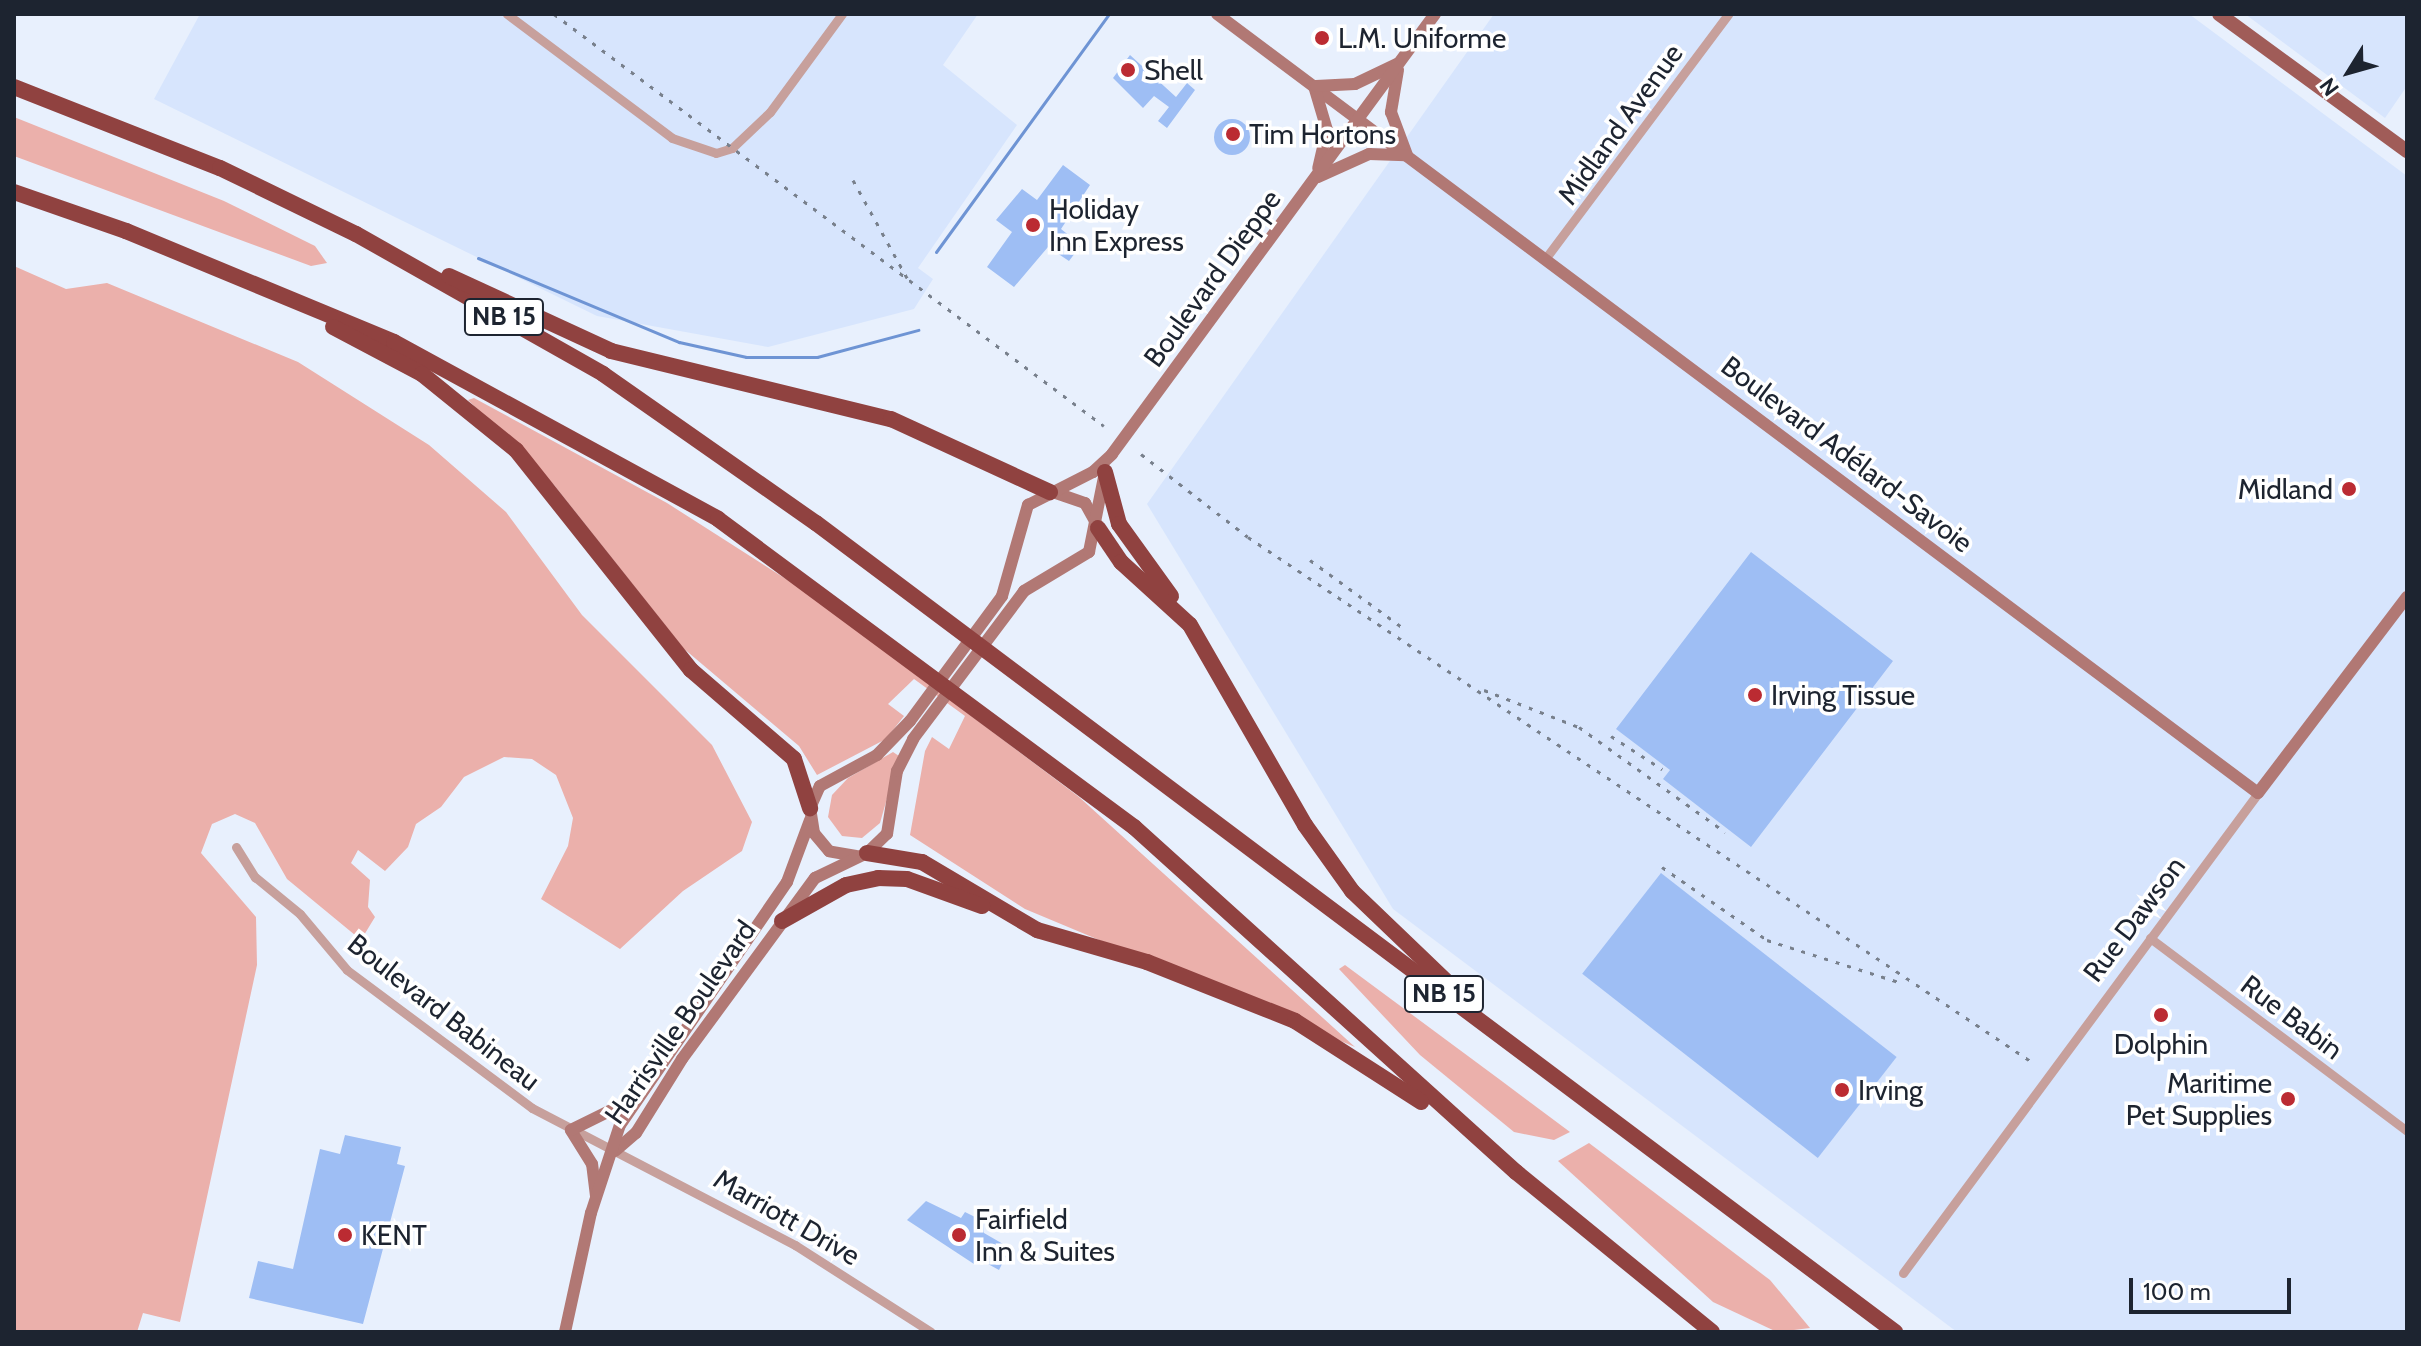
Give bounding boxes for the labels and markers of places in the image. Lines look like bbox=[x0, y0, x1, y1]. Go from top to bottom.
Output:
place label: L.M. Uniforme bbox=[1338, 21, 1506, 55]
marker: L.M. Uniforme bbox=[1313, 29, 1331, 47]
place label: Shell bbox=[1144, 53, 1203, 87]
marker: Shell bbox=[1119, 61, 1137, 79]
place label: Tim Hortons bbox=[1249, 117, 1396, 151]
marker: Tim Hortons bbox=[1224, 125, 1242, 143]
place label: Holiday Inn Express bbox=[1049, 192, 1184, 258]
marker: Holiday Inn Express bbox=[1024, 216, 1042, 234]
place label: Midland bbox=[2238, 472, 2333, 506]
marker: Midland bbox=[2340, 480, 2358, 498]
place label: Irving Tissue bbox=[1771, 678, 1915, 712]
marker: Irving Tissue bbox=[1746, 686, 1764, 704]
marker: Dolphin bbox=[2152, 1006, 2170, 1024]
place label: Dolphin bbox=[2114, 1027, 2208, 1061]
place label: Maritime Pet Supplies bbox=[2126, 1066, 2272, 1132]
place label: Irving bbox=[1858, 1073, 1923, 1107]
marker: Irving bbox=[1833, 1081, 1851, 1099]
marker: Maritime Pet Supplies bbox=[2279, 1090, 2297, 1108]
place label: Fairfield Inn & Suites bbox=[975, 1202, 1115, 1268]
place label: KENT bbox=[361, 1218, 427, 1252]
marker: KENT bbox=[336, 1226, 354, 1244]
marker: Fairfield Inn & Suites bbox=[950, 1226, 968, 1244]

